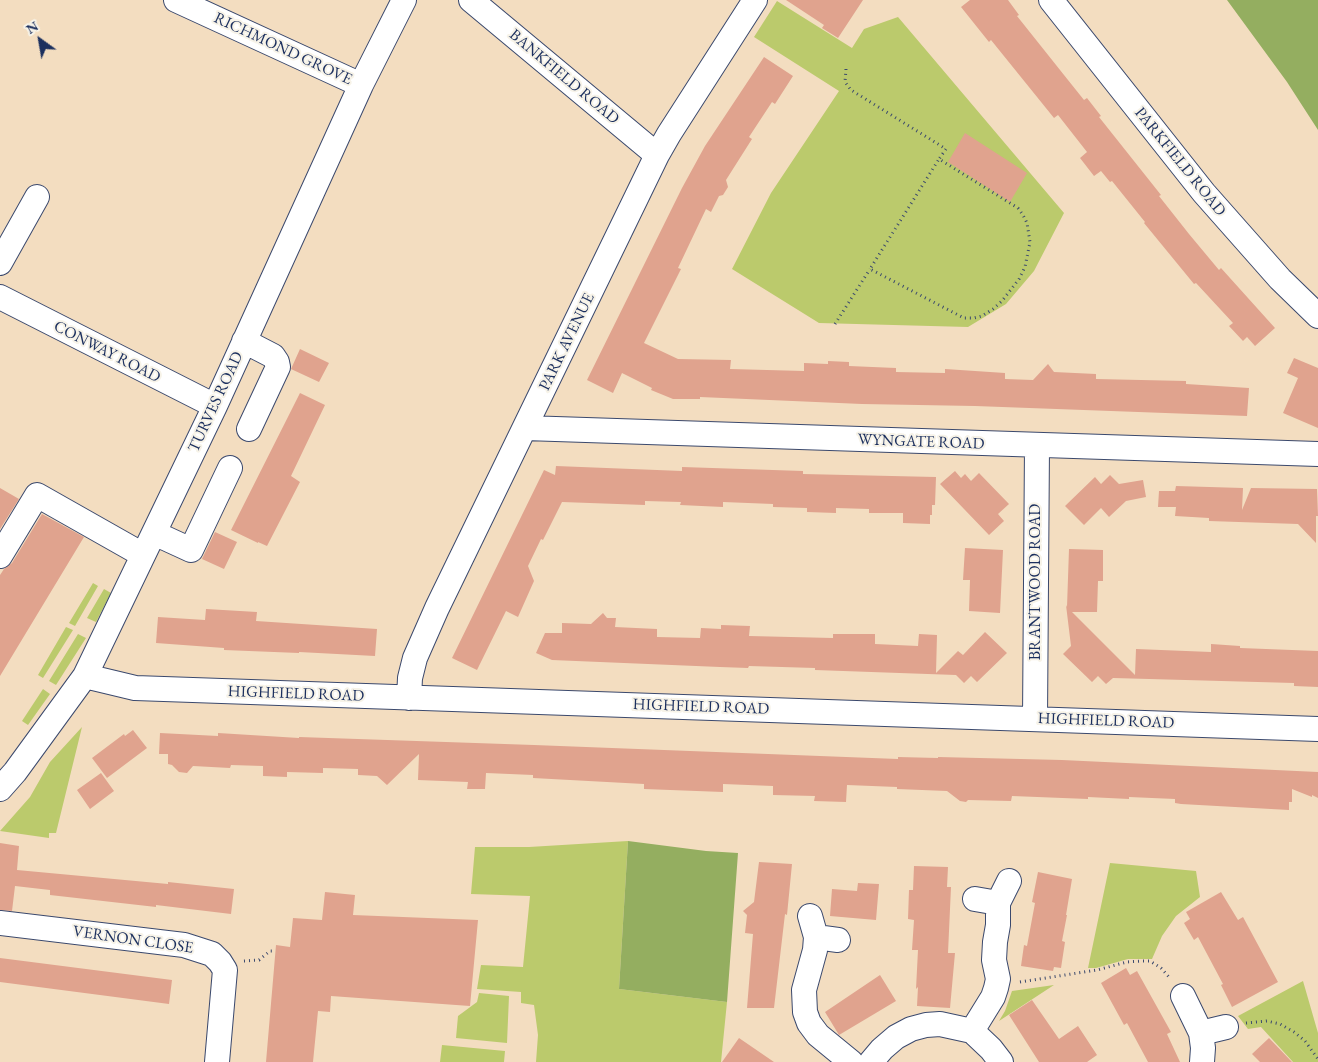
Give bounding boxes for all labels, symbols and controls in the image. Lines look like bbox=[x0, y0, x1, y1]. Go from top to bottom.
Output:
street label: RICHMOND GROVE bbox=[211, 9, 355, 89]
north arrow bbox=[15, 15, 65, 65]
text: N bbox=[22, 17, 42, 38]
street label: BANKFIELD ROAD bbox=[505, 25, 623, 129]
street label: PARKFIELD ROAD bbox=[1130, 104, 1230, 220]
street label: PARK AVENUE bbox=[535, 290, 599, 394]
street label: CONWAY ROAD bbox=[50, 317, 164, 387]
street label: TURVES ROAD bbox=[184, 349, 248, 455]
street label: WYNGATE ROAD bbox=[857, 430, 985, 454]
street label: BRANTWOOD ROAD bbox=[1026, 504, 1046, 660]
street label: HIGHFIELD ROAD bbox=[227, 682, 365, 706]
street label: HIGHFIELD ROAD bbox=[632, 695, 770, 719]
street label: HIGHFIELD ROAD bbox=[1037, 709, 1175, 733]
street label: VERNON CLOSE bbox=[72, 922, 194, 958]

